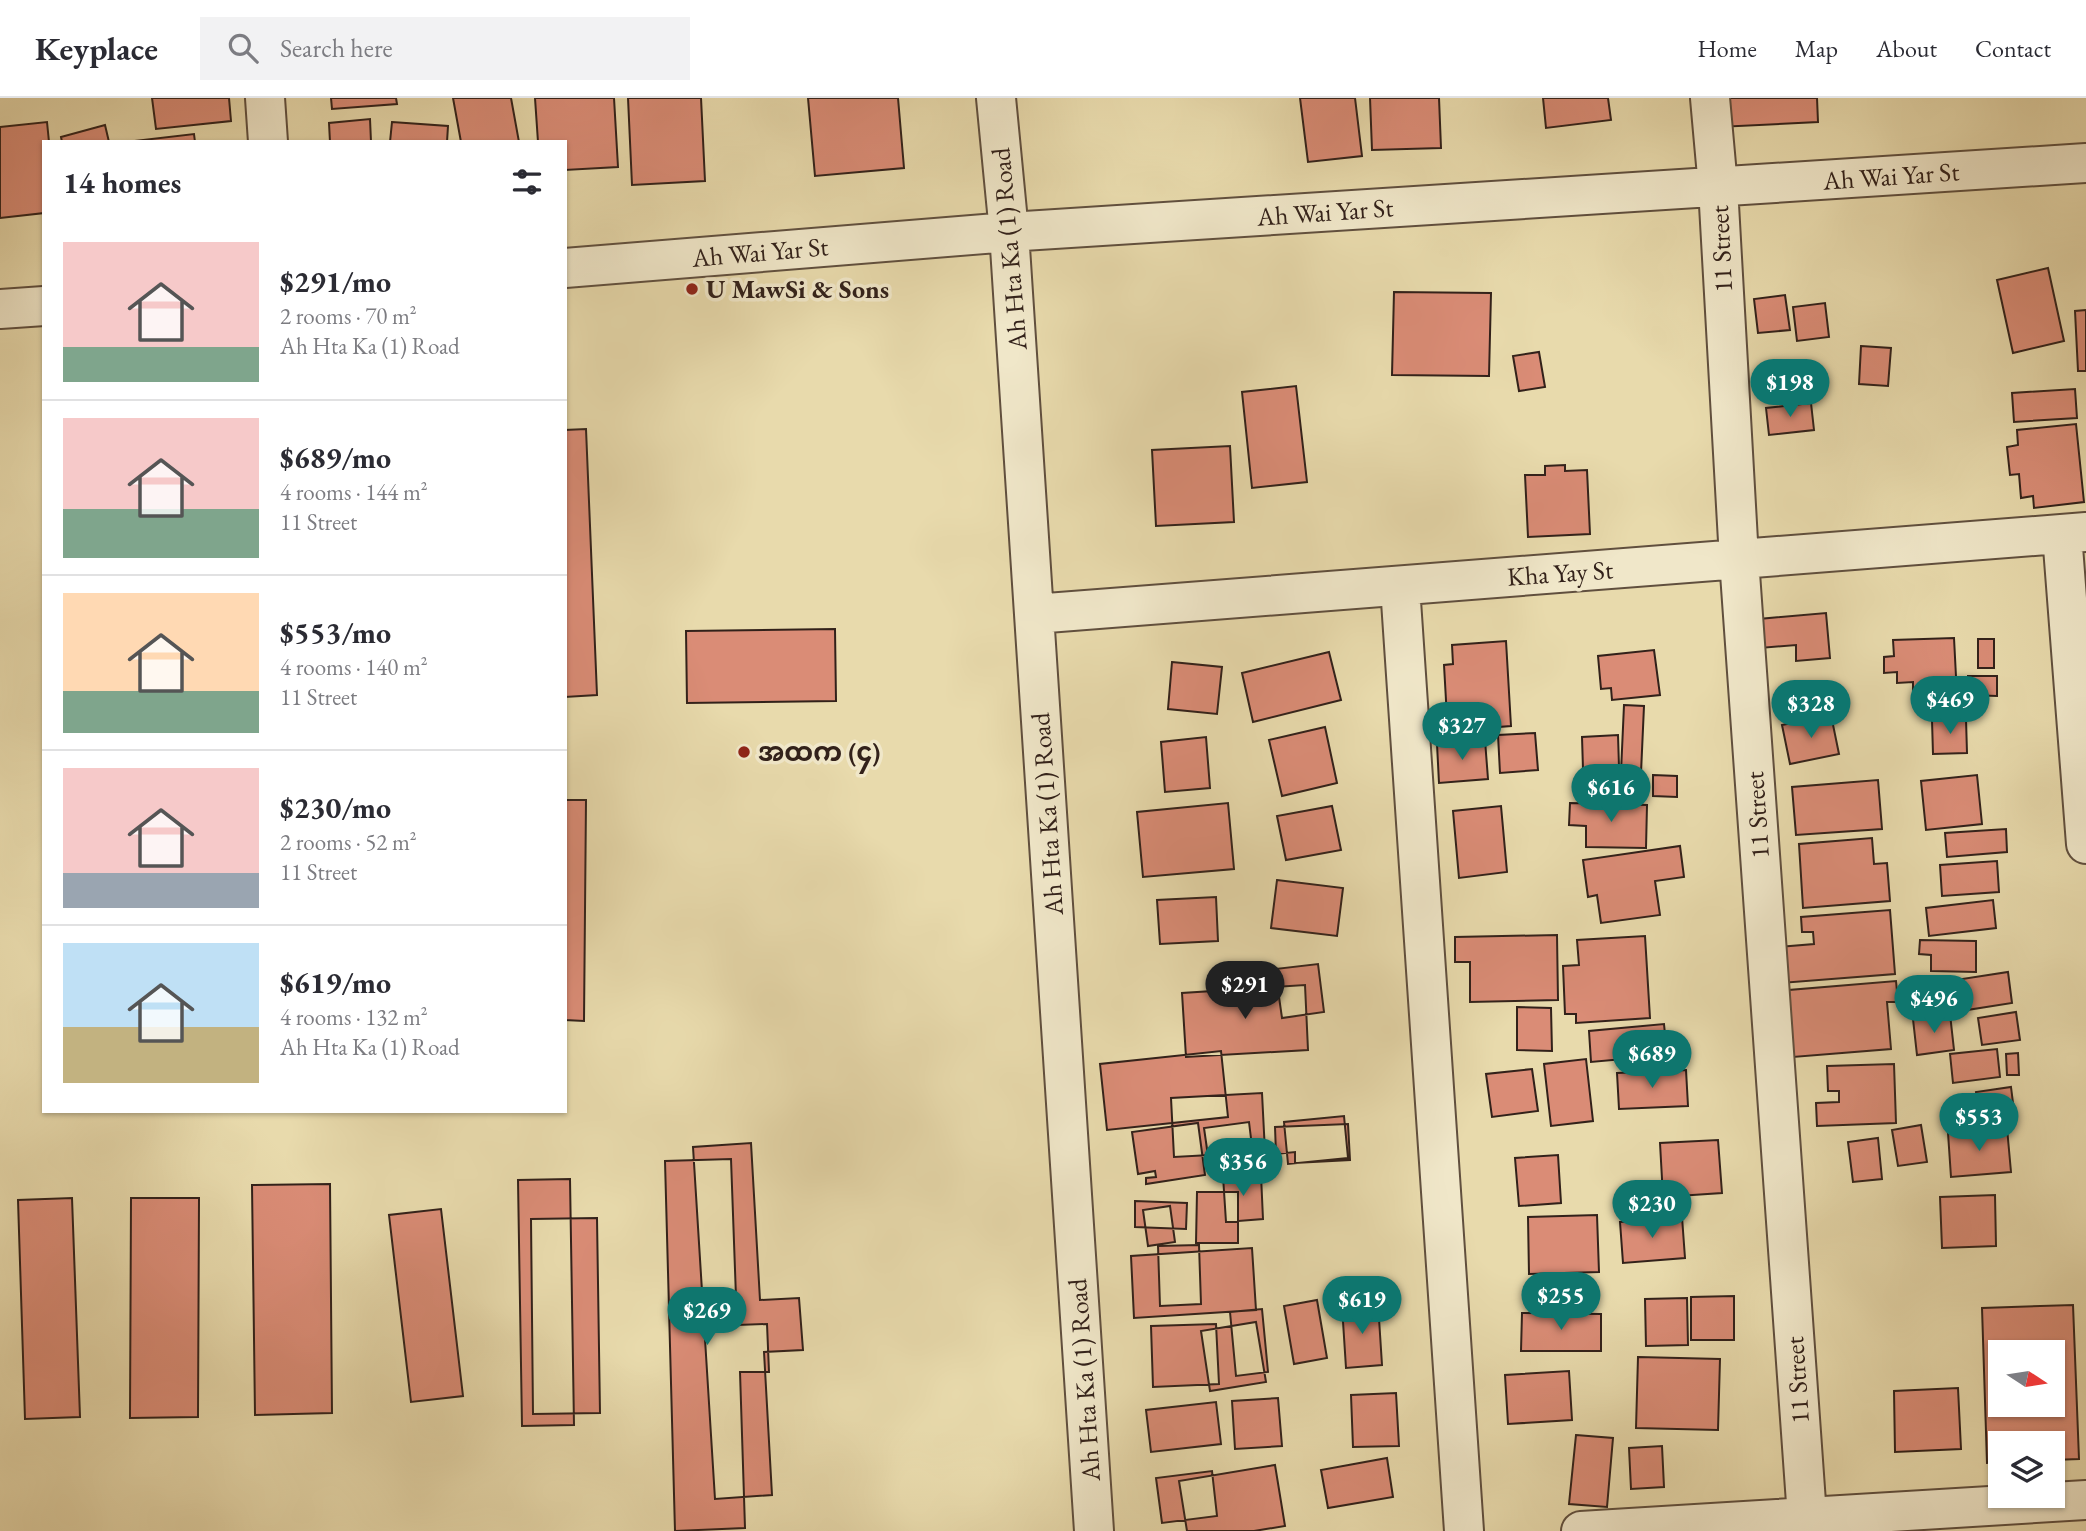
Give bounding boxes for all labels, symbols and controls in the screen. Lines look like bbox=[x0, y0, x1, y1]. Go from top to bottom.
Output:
search box bbox=[200, 17, 690, 80]
text: Keyplace bbox=[35, 27, 158, 70]
icon: search bbox=[224, 29, 262, 67]
text: Search here bbox=[280, 31, 393, 65]
text: Home bbox=[1697, 33, 1757, 64]
text: Map bbox=[1795, 33, 1838, 64]
text: About bbox=[1876, 33, 1937, 64]
text: Contact bbox=[1975, 33, 2051, 64]
street label: Ah Hta Ka (1) Road bbox=[983, 145, 1035, 353]
street label: Ah Wai Yar St bbox=[1821, 154, 1960, 198]
text: 14 homes bbox=[63, 163, 181, 202]
icon: filters bbox=[508, 163, 546, 201]
street label: Ah Wai Yar St bbox=[1255, 190, 1394, 234]
street label: 11 Street bbox=[1702, 205, 1740, 293]
street label: Ah Wai Yar St bbox=[689, 229, 830, 275]
text: $291/mo bbox=[280, 262, 391, 301]
icon: home bbox=[119, 270, 203, 354]
place label: U MawSi & Sons bbox=[706, 272, 889, 306]
marker: U MawSi & Sons bbox=[684, 281, 700, 297]
text: 2 rooms · 70 m² bbox=[280, 301, 417, 331]
text: Ah Hta Ka (1) Road bbox=[280, 331, 460, 361]
pin: $198 bbox=[1749, 360, 1831, 419]
text: $198 bbox=[1766, 367, 1814, 397]
text: $689/mo bbox=[280, 438, 391, 477]
icon: home bbox=[119, 446, 203, 530]
text: 4 rooms · 144 m² bbox=[280, 477, 428, 507]
text: 11 Street bbox=[280, 507, 357, 537]
street label: Kha Yay St bbox=[1506, 552, 1614, 594]
text: $553/mo bbox=[280, 613, 391, 652]
icon: home bbox=[119, 621, 203, 705]
text: 4 rooms · 140 m² bbox=[280, 652, 428, 682]
pin: $469 bbox=[1909, 676, 1991, 736]
pin: $328 bbox=[1770, 680, 1852, 740]
text: 11 Street bbox=[280, 682, 357, 712]
text: $469 bbox=[1926, 684, 1974, 714]
text: $328 bbox=[1787, 688, 1835, 718]
pin: $327 bbox=[1421, 702, 1503, 762]
text: $327 bbox=[1438, 710, 1486, 740]
street label: Ah Hta Ka (1) Road bbox=[1023, 711, 1071, 918]
place label: အထက (၄) bbox=[758, 735, 880, 774]
marker: အထက (၄) bbox=[736, 744, 752, 760]
pin: $616 bbox=[1570, 764, 1652, 824]
street label: 11 Street bbox=[1737, 770, 1777, 860]
text: $616 bbox=[1587, 772, 1635, 802]
text: $230/mo bbox=[280, 788, 391, 827]
icon: home bbox=[119, 796, 203, 880]
text: 2 rooms · 52 m² bbox=[280, 827, 417, 857]
text: 11 Street bbox=[280, 857, 357, 887]
pin: $291 bbox=[1204, 962, 1286, 1021]
text: $619/mo bbox=[280, 963, 391, 1002]
text: $291 bbox=[1221, 969, 1269, 999]
icon: home bbox=[119, 971, 203, 1055]
pin: $496 bbox=[1893, 976, 1975, 1035]
text: $496 bbox=[1910, 983, 1958, 1013]
text: 4 rooms · 132 m² bbox=[280, 1002, 428, 1032]
pin: $689 bbox=[1611, 1030, 1693, 1090]
text: Ah Hta Ka (1) Road bbox=[280, 1032, 460, 1062]
text: $689 bbox=[1628, 1038, 1676, 1068]
pin: $553 bbox=[1938, 1094, 2020, 1153]
text: $553 bbox=[1955, 1101, 2003, 1131]
pin: $356 bbox=[1202, 1138, 1284, 1198]
text: $356 bbox=[1219, 1146, 1267, 1176]
pin: $230 bbox=[1611, 1180, 1693, 1240]
text: $230 bbox=[1628, 1188, 1676, 1218]
pin: $255 bbox=[1520, 1272, 1602, 1332]
pin: $619 bbox=[1321, 1276, 1403, 1336]
street label: Ah Hta Ka (1) Road bbox=[1060, 1277, 1108, 1484]
text: $255 bbox=[1537, 1280, 1585, 1310]
text: $619 bbox=[1338, 1284, 1386, 1314]
pin: $269 bbox=[666, 1288, 748, 1347]
text: $269 bbox=[683, 1295, 731, 1325]
street label: 11 Street bbox=[1777, 1335, 1817, 1425]
north arrow bbox=[1988, 1340, 2065, 1418]
map controls bbox=[1988, 1340, 2065, 1508]
button: layers bbox=[1988, 1431, 2065, 1508]

